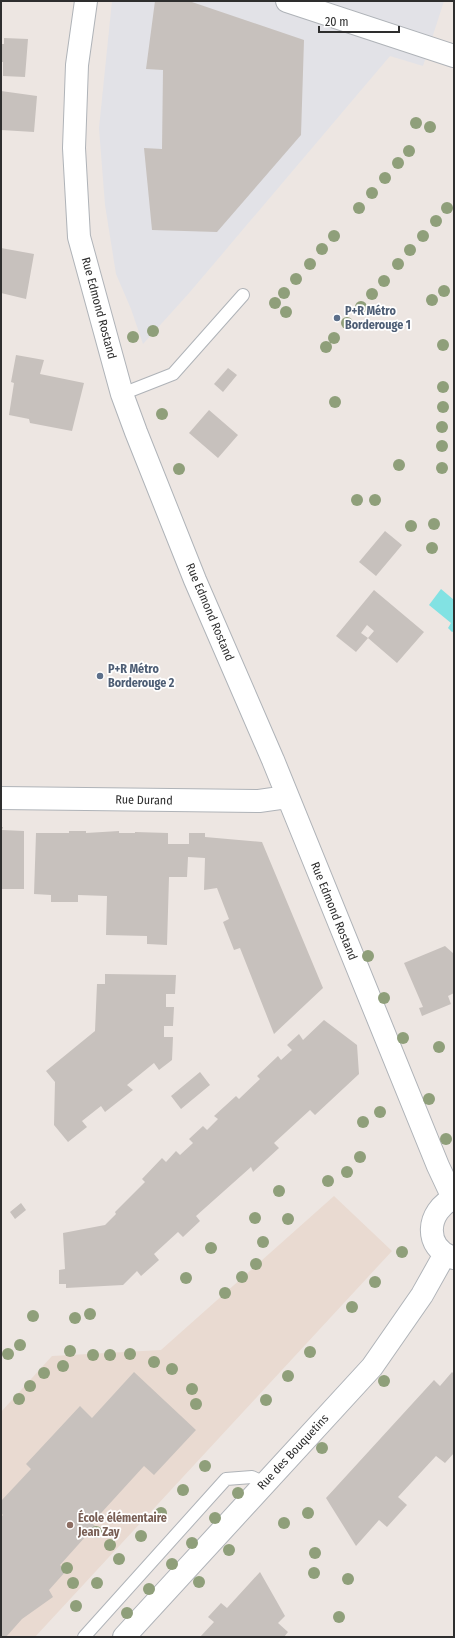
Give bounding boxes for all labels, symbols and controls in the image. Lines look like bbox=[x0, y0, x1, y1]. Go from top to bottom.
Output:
scale bar bbox=[319, 8, 399, 34]
text: 20 m bbox=[325, 15, 349, 29]
street label: Rue Edmond Rostand bbox=[79, 256, 119, 360]
place label: P+R Métro Borderouge 1 bbox=[345, 304, 411, 332]
marker: P+R Métro Borderouge 1 bbox=[332, 313, 342, 323]
street label: Rue Edmond Rostand bbox=[183, 561, 237, 663]
place label: P+R Métro Borderouge 2 bbox=[108, 662, 175, 690]
marker: P+R Métro Borderouge 2 bbox=[95, 671, 105, 681]
street label: Rue Durand bbox=[115, 793, 173, 807]
street label: Rue Edmond Rostand bbox=[308, 860, 360, 962]
street label: Rue des Bouquetins bbox=[254, 1411, 332, 1493]
place label: École élémentaire Jean Zay bbox=[77, 1509, 167, 1539]
marker: École élémentaire Jean Zay bbox=[65, 1520, 75, 1530]

